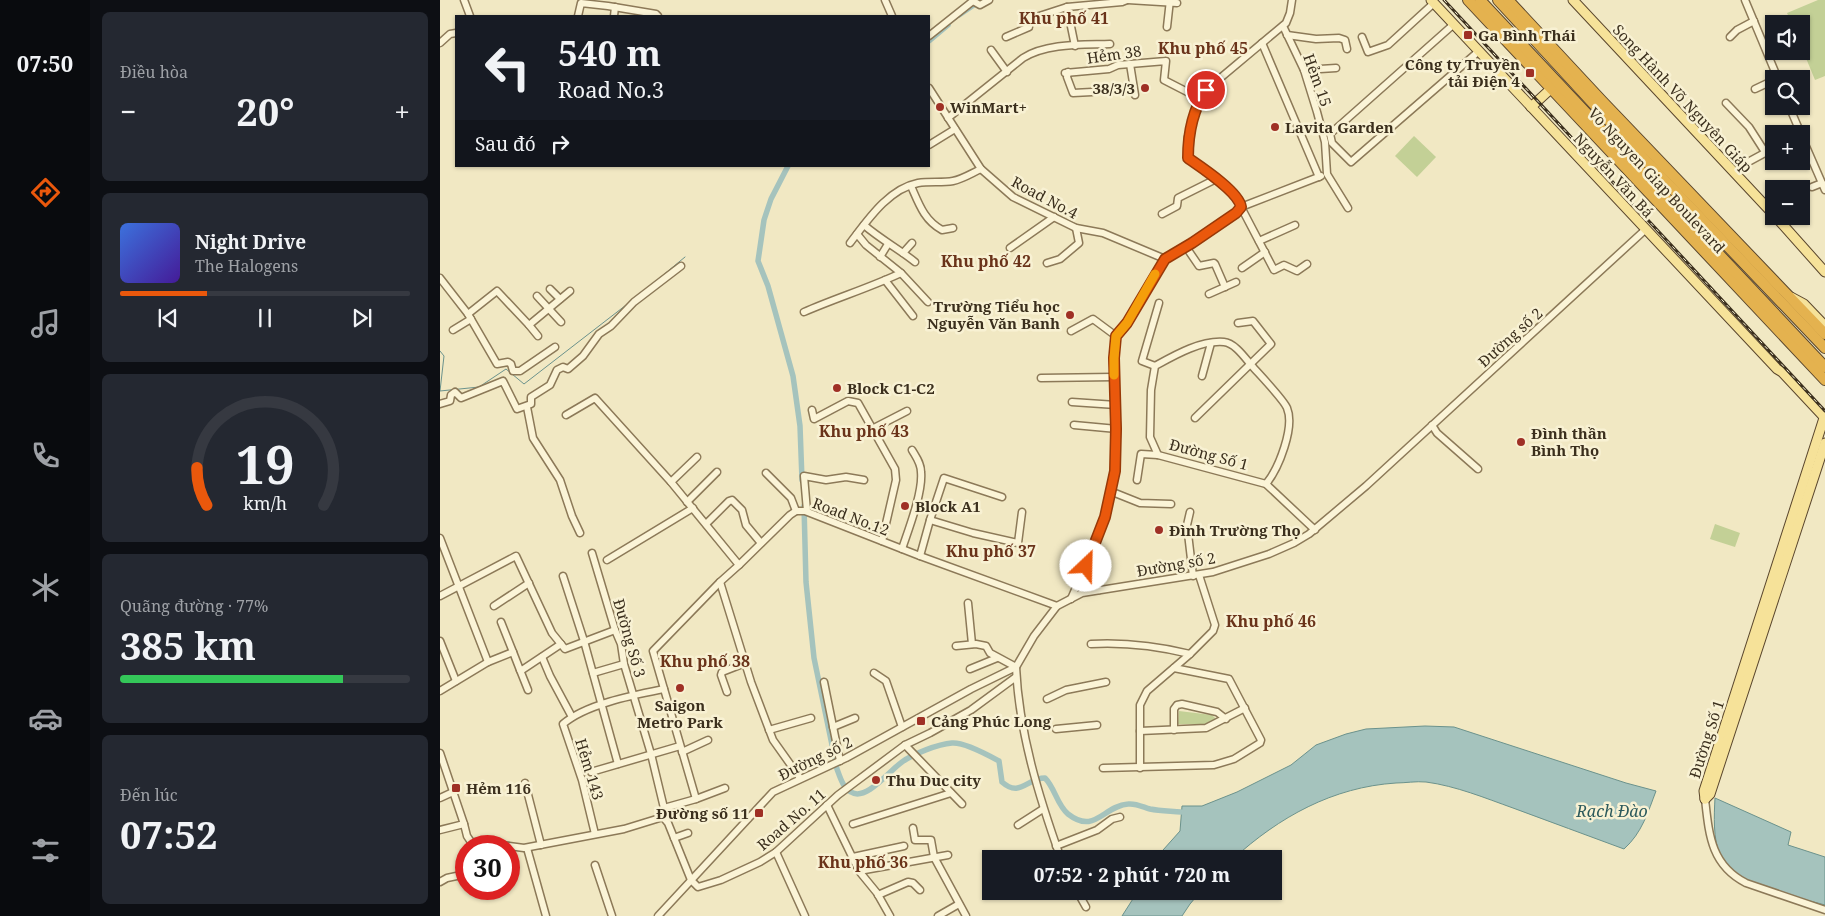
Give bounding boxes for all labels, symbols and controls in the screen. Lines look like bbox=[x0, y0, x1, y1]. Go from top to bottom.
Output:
district label: Khu phố 41 bbox=[1019, 7, 1109, 29]
map controls bbox=[1765, 15, 1810, 225]
button: sound bbox=[1765, 15, 1810, 60]
street label: Song Hành Võ Nguyên Giáp bbox=[1609, 20, 1757, 176]
place label: Ga Bình Thái bbox=[1478, 25, 1577, 45]
text: 540 m bbox=[558, 29, 661, 76]
marker: Ga Bình Thái bbox=[1462, 29, 1474, 41]
icon: left bbox=[475, 35, 540, 100]
district label: Khu phố 45 bbox=[1158, 37, 1248, 59]
street label: Hẻm 38 bbox=[1085, 40, 1143, 68]
text: 07:50 bbox=[17, 48, 73, 78]
street label: Hẻm 15 bbox=[1299, 51, 1337, 109]
place label: Công ty Truyền tải Điện 4 bbox=[1405, 54, 1521, 91]
text: Điều hòa bbox=[120, 61, 188, 83]
marker: Công ty Truyền tải Điện 4 bbox=[1524, 67, 1536, 79]
pin bbox=[1185, 69, 1227, 111]
button: search bbox=[1765, 70, 1810, 115]
text: Road No.3 bbox=[558, 74, 664, 104]
icon: arrive bbox=[1192, 76, 1220, 104]
place label: 38/3/3 bbox=[1092, 78, 1135, 98]
marker: 38/3/3 bbox=[1139, 82, 1151, 94]
text: 20° bbox=[236, 85, 294, 137]
text: − bbox=[120, 92, 136, 130]
text: + bbox=[394, 92, 410, 130]
place label: WinMart+ bbox=[950, 97, 1027, 117]
marker: WinMart+ bbox=[934, 101, 946, 113]
street label: Vo Nguyen Giap Boulevard bbox=[1584, 103, 1730, 257]
place label: Lavita Garden bbox=[1285, 117, 1394, 137]
marker: Lavita Garden bbox=[1269, 121, 1281, 133]
button: + bbox=[1765, 125, 1810, 170]
street label: Nguyễn Văn Bá bbox=[1570, 128, 1658, 222]
icon: right bbox=[546, 130, 574, 158]
text: Sau đó bbox=[475, 131, 536, 157]
street label: Road No.4 bbox=[1008, 171, 1082, 223]
icon: directions bbox=[28, 175, 63, 210]
button: − bbox=[1765, 180, 1810, 225]
text: Night Drive bbox=[195, 229, 306, 255]
district label: Khu phố 42 bbox=[941, 250, 1031, 272]
text: The Halogens bbox=[195, 255, 298, 277]
place label: Trường Tiểu học Nguyễn Văn Banh bbox=[927, 296, 1060, 333]
street label: Đường số 2 bbox=[1474, 303, 1546, 371]
icon: previous bbox=[154, 304, 182, 332]
icon: pause bbox=[251, 304, 279, 332]
icon: next bbox=[348, 304, 376, 332]
icon: music bbox=[28, 306, 63, 341]
marker: Trường Tiểu học Nguyễn Văn Banh bbox=[1064, 309, 1076, 321]
place label: Block C1-C2 bbox=[847, 378, 935, 398]
marker: Block C1-C2 bbox=[831, 382, 843, 394]
district label: Khu phố 43 bbox=[819, 420, 909, 442]
place label: Đình thần Bình Thọ bbox=[1531, 423, 1607, 460]
text: 19 bbox=[236, 428, 294, 499]
street label: Đường Số 1 bbox=[1167, 434, 1251, 474]
marker: Đình thần Bình Thọ bbox=[1515, 436, 1527, 448]
icon: phone bbox=[28, 438, 63, 473]
text: km/h bbox=[243, 491, 287, 515]
street label: Road No.12 bbox=[810, 492, 892, 540]
place label: Block A1 bbox=[915, 496, 981, 516]
marker: Block A1 bbox=[899, 500, 911, 512]
place label: Đình Trường Thọ bbox=[1169, 520, 1301, 540]
marker: Đình Trường Thọ bbox=[1153, 524, 1165, 536]
position arrow bbox=[1059, 539, 1111, 591]
district label: Khu phố 37 bbox=[946, 540, 1036, 562]
street label: Đường số 2 bbox=[1135, 547, 1217, 581]
icon: climate bbox=[28, 570, 63, 605]
text: Quãng đường · 77% bbox=[120, 595, 268, 617]
street label: Đường Số 3 bbox=[609, 596, 651, 680]
district label: Khu phố 46 bbox=[1226, 610, 1316, 632]
text: 385 km bbox=[120, 619, 256, 671]
district label: Khu phố 38 bbox=[660, 650, 750, 672]
marker: Saigon Metro Park bbox=[674, 682, 686, 694]
place label: Saigon Metro Park bbox=[637, 695, 723, 732]
street label: Đường Số 1 bbox=[1684, 697, 1728, 781]
icon: car bbox=[28, 701, 63, 736]
place label: Cảng Phúc Long bbox=[931, 711, 1052, 731]
marker: Cảng Phúc Long bbox=[915, 715, 927, 727]
street label: Đường số 2 bbox=[775, 732, 855, 784]
street label: Hẻm 143 bbox=[571, 736, 609, 802]
place label: Thu Duc city bbox=[886, 770, 981, 790]
marker: Thu Duc city bbox=[870, 774, 882, 786]
place label: Hẻm 116 bbox=[466, 778, 531, 798]
marker: Hẻm 116 bbox=[450, 782, 462, 794]
text: Đến lúc bbox=[120, 784, 178, 806]
street label: Road No. 11 bbox=[753, 784, 829, 854]
water label: Rạch Đào bbox=[1575, 800, 1648, 822]
place label: Đường số 11 bbox=[656, 803, 749, 823]
marker: Đường số 11 bbox=[753, 807, 765, 819]
text: 07:52 bbox=[120, 808, 217, 860]
icon: filters bbox=[28, 833, 63, 868]
speed limit sign: 30 bbox=[455, 835, 520, 900]
district label: Khu phố 36 bbox=[818, 851, 908, 873]
text: 07:52 · 2 phút · 720 m bbox=[1034, 862, 1230, 888]

